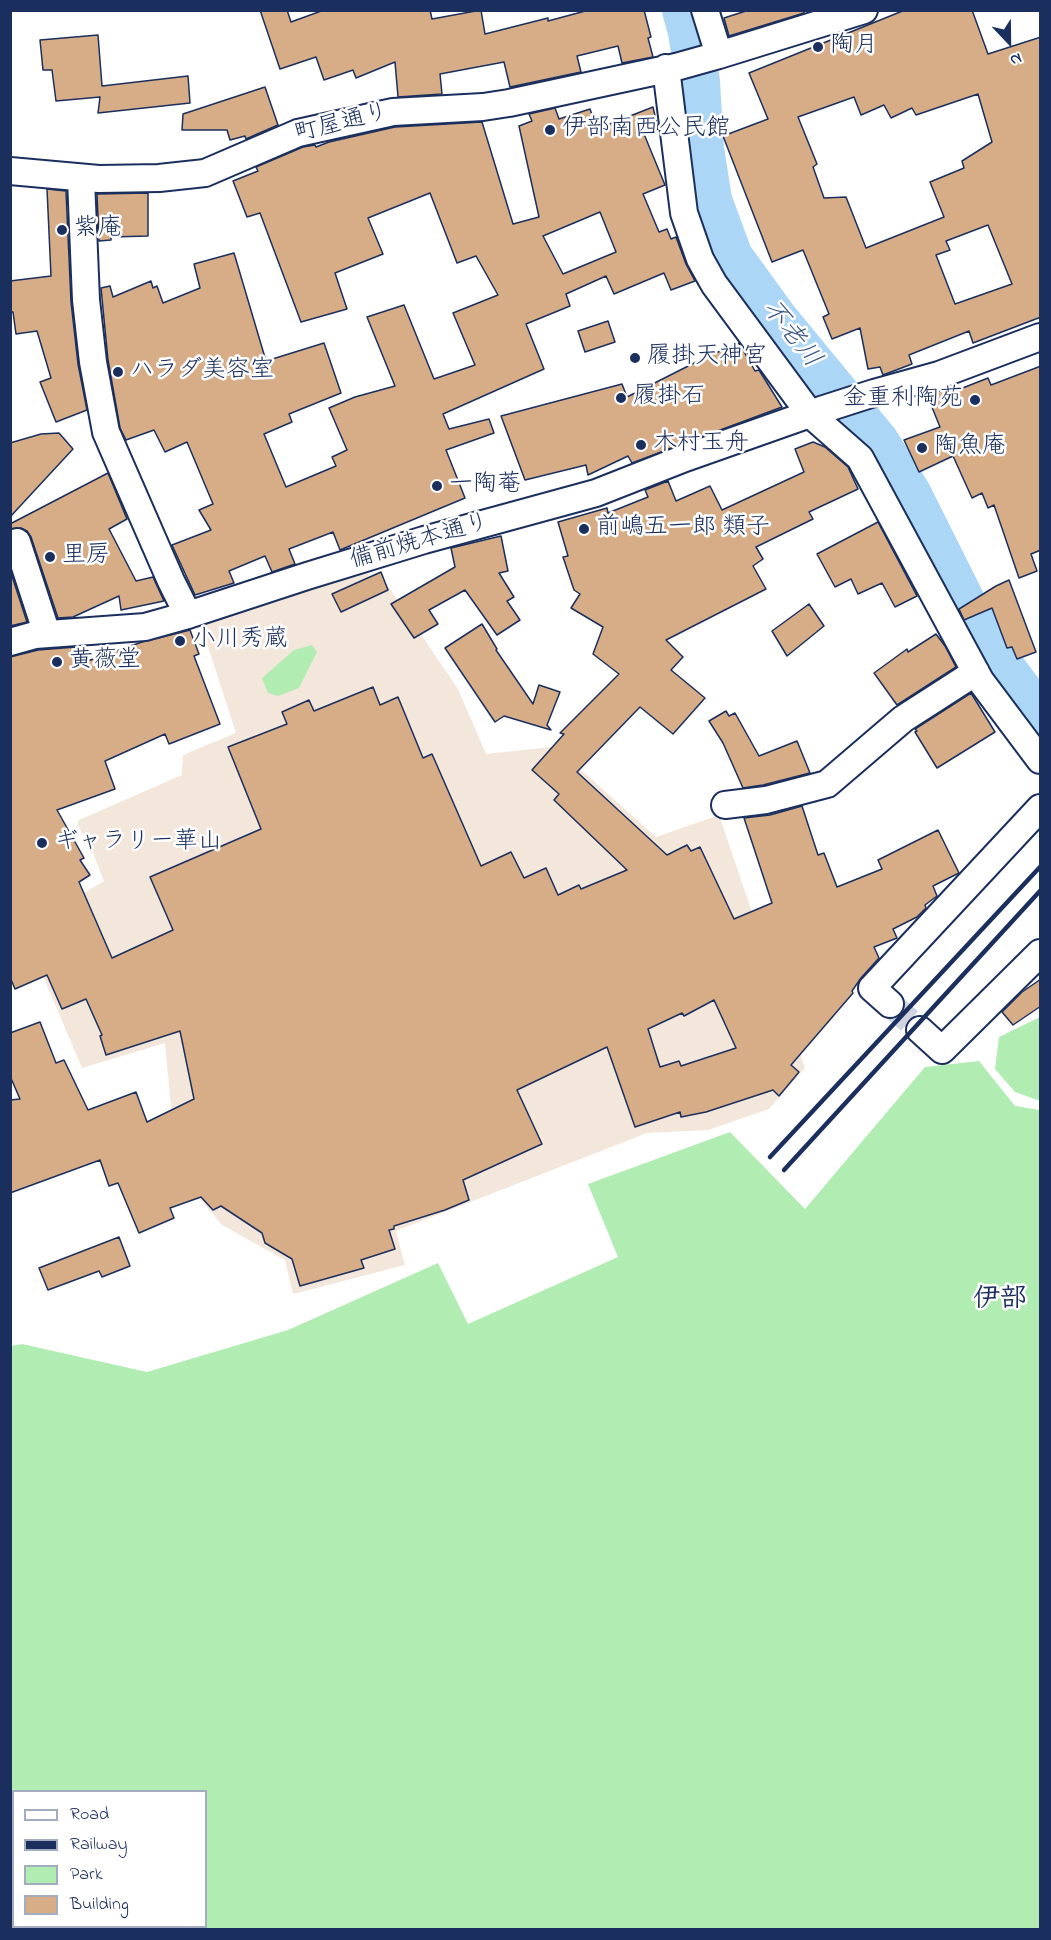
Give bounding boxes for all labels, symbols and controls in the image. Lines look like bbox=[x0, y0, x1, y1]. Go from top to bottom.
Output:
north arrow bbox=[979, 12, 1039, 72]
place label: 陶月 bbox=[830, 33, 878, 61]
marker: 陶月 bbox=[811, 40, 825, 54]
text: N bbox=[1006, 46, 1025, 72]
street label: 町屋通り bbox=[292, 99, 392, 151]
place label: 伊部南西公民館 bbox=[562, 116, 730, 144]
marker: 伊部南西公民館 bbox=[543, 123, 557, 137]
place label: 紫庵 bbox=[74, 216, 122, 244]
marker: 紫庵 bbox=[55, 223, 69, 237]
water label: 不老川 bbox=[754, 295, 826, 375]
place label: 履掛天神宮 bbox=[647, 344, 767, 372]
marker: 履掛天神宮 bbox=[628, 351, 642, 365]
place label: ハラダ美容室 bbox=[130, 358, 274, 386]
marker: ハラダ美容室 bbox=[111, 365, 125, 379]
place label: 履掛石 bbox=[633, 384, 705, 412]
place label: 金重利陶苑 bbox=[843, 386, 963, 414]
marker: 履掛石 bbox=[614, 391, 628, 405]
marker: 金重利陶苑 bbox=[968, 393, 982, 407]
place label: 木村玉舟 bbox=[653, 431, 749, 459]
place label: 陶魚庵 bbox=[934, 434, 1006, 462]
marker: 木村玉舟 bbox=[634, 438, 648, 452]
marker: 陶魚庵 bbox=[915, 441, 929, 455]
place label: 一陶菴 bbox=[449, 472, 521, 500]
marker: 一陶菴 bbox=[430, 479, 444, 493]
street label: 備前焼本通り bbox=[347, 509, 493, 577]
place label: 前嶋五一郎 類子 bbox=[596, 515, 770, 543]
marker: 前嶋五一郎 類子 bbox=[577, 522, 591, 536]
place label: 里房 bbox=[62, 543, 110, 571]
marker: 里房 bbox=[43, 550, 57, 564]
place label: 小川秀蔵 bbox=[192, 627, 288, 655]
marker: 小川秀蔵 bbox=[173, 634, 187, 648]
place label: 黄薇堂 bbox=[69, 648, 141, 676]
marker: 黄薇堂 bbox=[50, 655, 64, 669]
place label: ギャラリー華山 bbox=[54, 829, 222, 857]
marker: ギャラリー華山 bbox=[35, 836, 49, 850]
district label: 伊部 bbox=[973, 1286, 1027, 1318]
legend bbox=[12, 1790, 207, 1928]
text: Road bbox=[70, 1802, 109, 1828]
text: Railway bbox=[70, 1832, 127, 1858]
text: Park bbox=[70, 1862, 103, 1888]
text: Building bbox=[70, 1892, 129, 1918]

